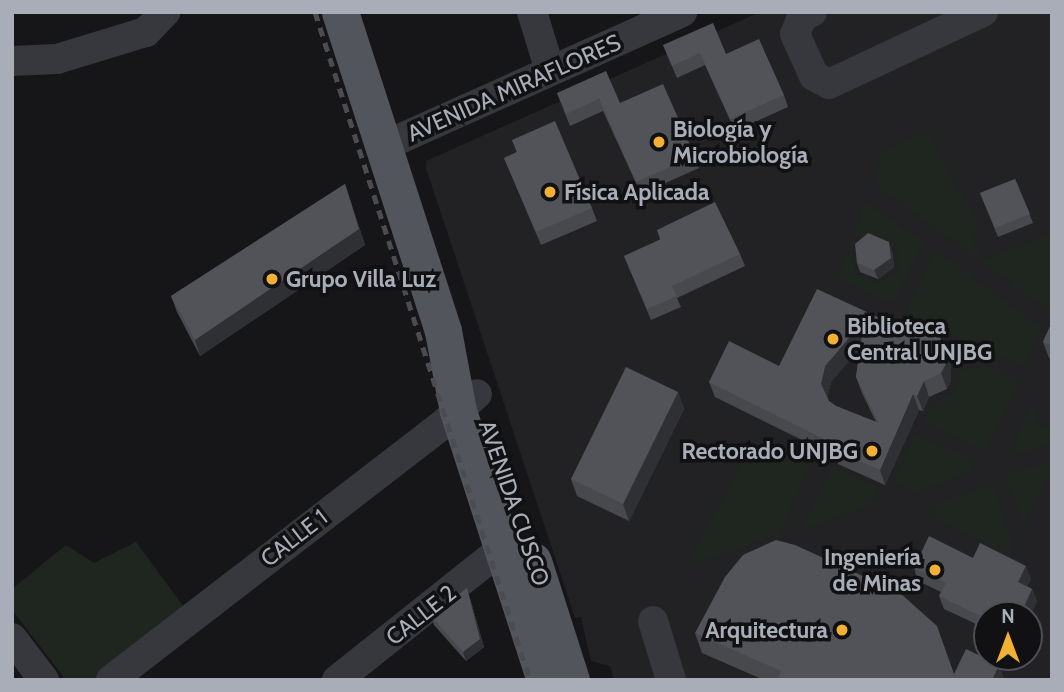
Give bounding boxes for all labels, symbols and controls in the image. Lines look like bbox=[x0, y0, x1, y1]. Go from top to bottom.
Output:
street label: AVENIDA MIRAFLORES bbox=[403, 28, 625, 148]
place label: Biología y Microbiología bbox=[673, 115, 808, 169]
marker: Biología y Microbiología bbox=[651, 134, 667, 150]
place label: Física Aplicada bbox=[564, 178, 709, 206]
marker: Física Aplicada bbox=[542, 184, 558, 200]
place label: Grupo Villa Luz bbox=[286, 265, 436, 293]
marker: Grupo Villa Luz bbox=[264, 271, 280, 287]
place label: Biblioteca Central UNJBG bbox=[847, 312, 992, 366]
marker: Biblioteca Central UNJBG bbox=[825, 331, 841, 347]
street label: AVENIDA CUSCO bbox=[473, 416, 555, 590]
place label: Rectorado UNJBG bbox=[681, 437, 858, 465]
marker: Rectorado UNJBG bbox=[864, 443, 880, 459]
street label: CALLE 1 bbox=[255, 503, 333, 573]
place label: Ingeniería de Minas bbox=[824, 543, 921, 597]
marker: Ingeniería de Minas bbox=[927, 562, 943, 578]
street label: CALLE 2 bbox=[380, 579, 462, 651]
north arrow bbox=[973, 601, 1043, 671]
text: N bbox=[1001, 605, 1015, 628]
place label: Arquitectura bbox=[705, 616, 828, 644]
marker: Arquitectura bbox=[834, 622, 850, 638]

